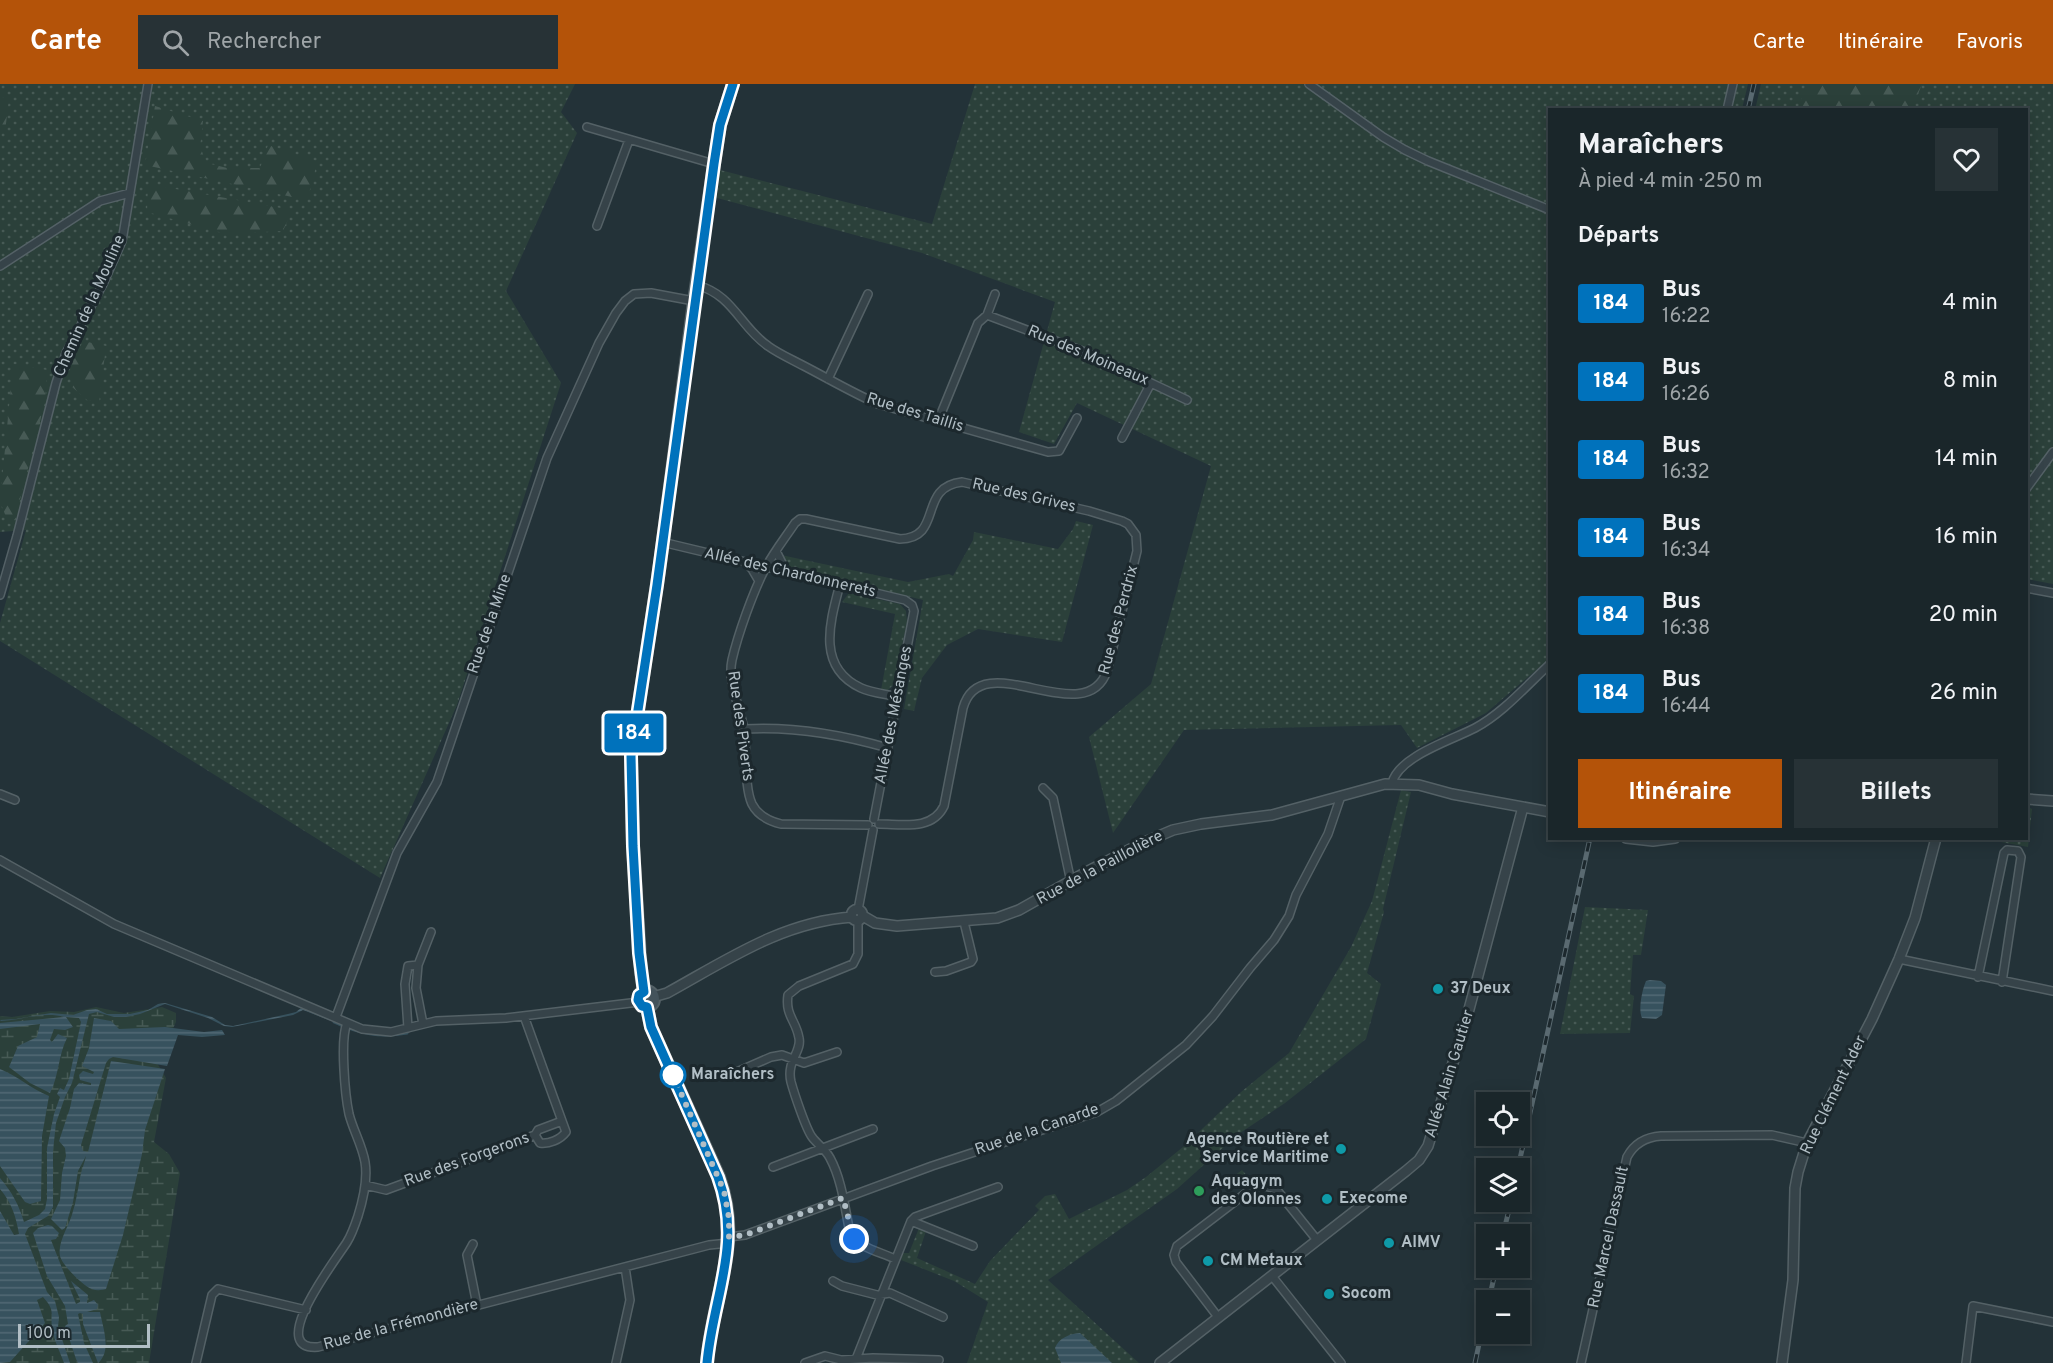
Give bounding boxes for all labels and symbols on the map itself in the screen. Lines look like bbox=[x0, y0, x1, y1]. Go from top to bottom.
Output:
street label: Chemin de la Mouline bbox=[50, 232, 130, 380]
street label: Rue des Moineaux bbox=[1024, 321, 1152, 391]
street label: Rue des Taillis bbox=[864, 389, 966, 437]
street label: Rue des Grives bbox=[970, 474, 1078, 518]
street label: Allée des Chardonnerets bbox=[702, 544, 878, 602]
street label: Rue des Perdrix bbox=[1095, 563, 1143, 677]
street label: Rue de la Mine bbox=[464, 571, 516, 677]
street label: Allée des Mésanges bbox=[871, 644, 917, 786]
street label: Rue des Piverts bbox=[722, 670, 758, 782]
line badge: 184 bbox=[600, 714, 668, 752]
street label: Rue de la Paillolière bbox=[1033, 826, 1167, 910]
place label: 37 Deux bbox=[1450, 979, 1511, 999]
marker: 37 Deux bbox=[1431, 982, 1445, 996]
street label: Allée Alain Gautier bbox=[1421, 1007, 1479, 1141]
street label: Rue Clément Ader bbox=[1797, 1032, 1871, 1158]
marker: Maraîchers bbox=[660, 1062, 686, 1088]
place label: Maraîchers bbox=[691, 1065, 775, 1085]
street label: Rue de la Canarde bbox=[972, 1099, 1102, 1161]
street label: Rue des Forgerons bbox=[402, 1128, 532, 1192]
place label: Agence Routière et Service Maritime bbox=[1186, 1130, 1329, 1168]
marker: Agence Routière et Service Maritime bbox=[1334, 1142, 1348, 1156]
street label: Rue Marcel Dassault bbox=[1584, 1164, 1634, 1310]
place label: Aquagym des Olonnes bbox=[1211, 1172, 1302, 1210]
marker: Aquagym des Olonnes bbox=[1192, 1184, 1206, 1198]
place label: Execome bbox=[1339, 1189, 1408, 1209]
marker: Execome bbox=[1320, 1192, 1334, 1206]
your location bbox=[839, 1224, 869, 1254]
place label: AIMV bbox=[1401, 1233, 1441, 1253]
marker: AIMV bbox=[1382, 1236, 1396, 1250]
place label: CM Metaux bbox=[1220, 1251, 1303, 1271]
marker: CM Metaux bbox=[1201, 1254, 1215, 1268]
place label: Socom bbox=[1341, 1284, 1391, 1304]
marker: Socom bbox=[1322, 1287, 1336, 1301]
street label: Rue de la Frémondière bbox=[321, 1295, 481, 1355]
scale bar bbox=[18, 1321, 150, 1348]

